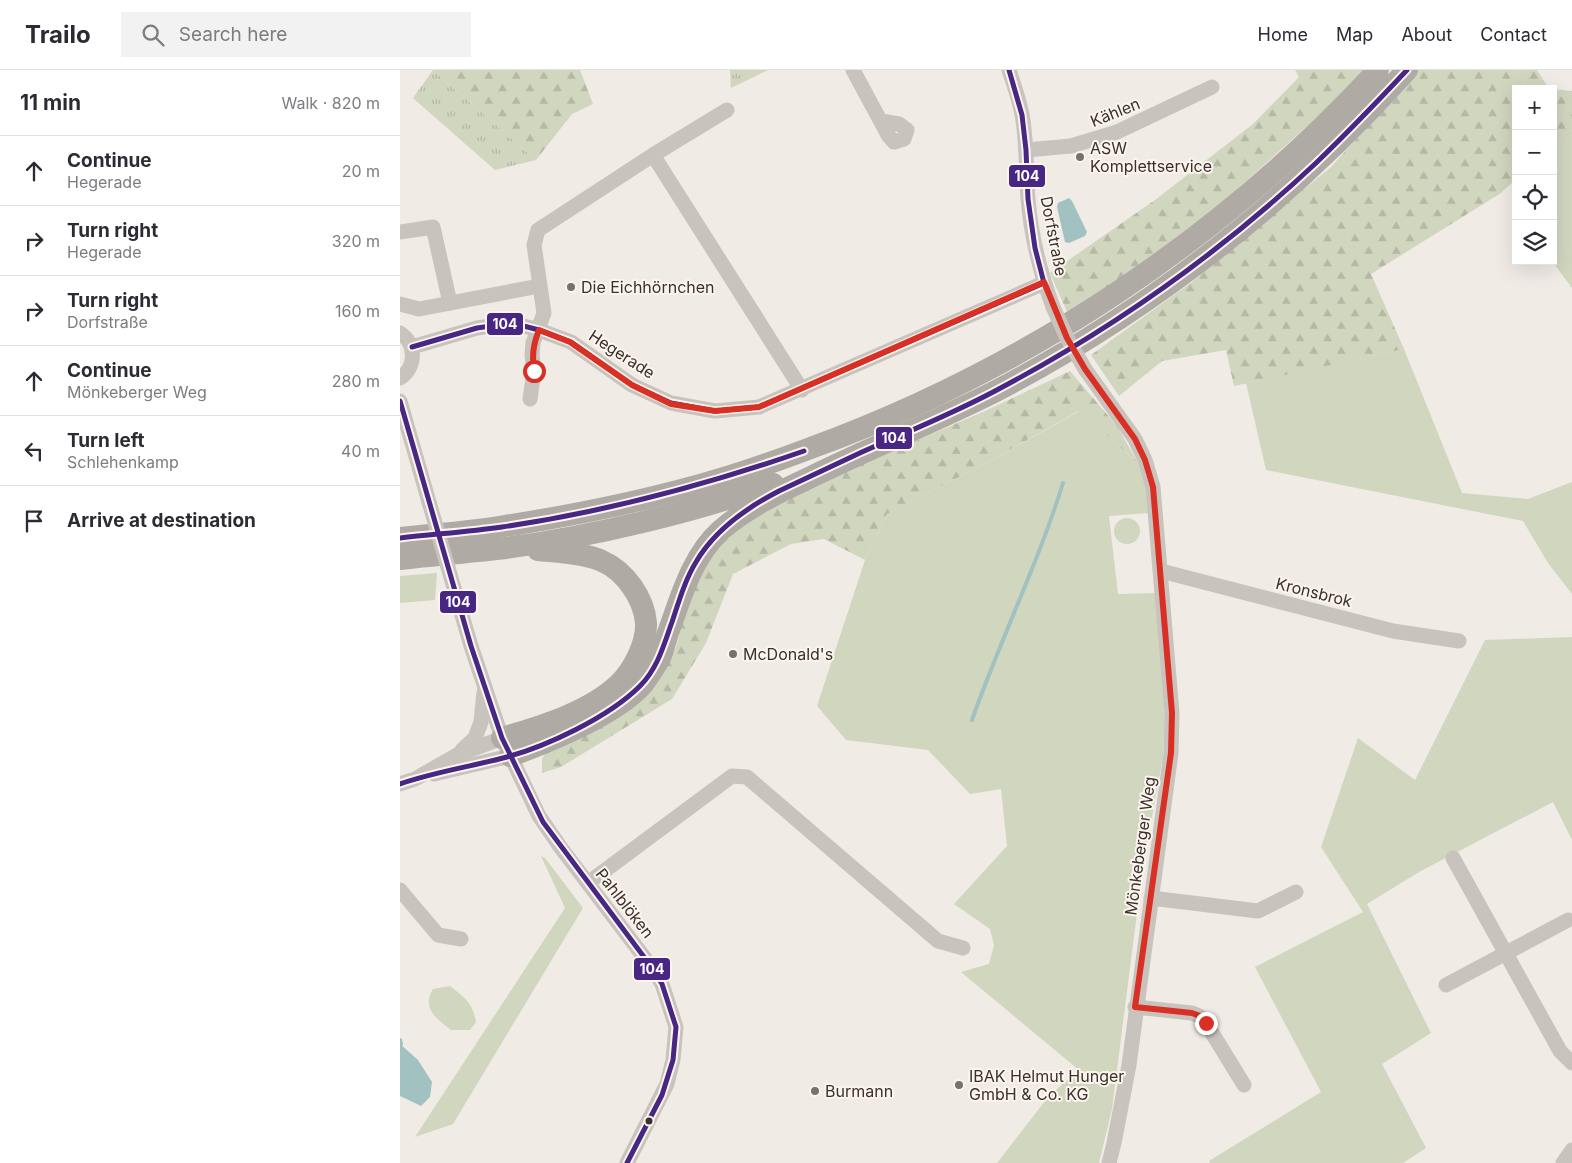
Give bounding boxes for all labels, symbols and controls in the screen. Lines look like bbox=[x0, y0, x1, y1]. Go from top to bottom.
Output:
search box bbox=[121, 12, 471, 57]
text: Trailo bbox=[25, 20, 91, 49]
icon: search bbox=[139, 21, 167, 49]
text: Search here bbox=[179, 23, 287, 46]
text: Home bbox=[1258, 24, 1308, 45]
text: Map bbox=[1336, 24, 1373, 45]
text: About bbox=[1401, 24, 1452, 45]
text: Contact bbox=[1480, 24, 1547, 45]
map controls bbox=[1512, 85, 1557, 265]
button: + bbox=[1512, 85, 1557, 130]
text: 11 min bbox=[20, 90, 81, 115]
text: Walk · 820 m bbox=[282, 93, 380, 113]
street label: Kählen bbox=[1087, 93, 1143, 131]
button: − bbox=[1512, 130, 1557, 175]
place label: ASW Komplettservice bbox=[1090, 138, 1212, 176]
text: Continue bbox=[67, 149, 152, 172]
marker: ASW Komplettservice bbox=[1074, 151, 1086, 163]
icon: ahead bbox=[20, 157, 48, 185]
text: 20 m bbox=[342, 161, 380, 181]
line badge: 104 bbox=[1008, 164, 1046, 188]
text: 104 bbox=[1015, 167, 1039, 184]
text: Hegerade bbox=[67, 172, 142, 192]
button: locate bbox=[1512, 175, 1557, 220]
street label: Dorfstraße bbox=[1036, 194, 1072, 278]
text: Turn right bbox=[67, 219, 158, 242]
button: layers bbox=[1512, 220, 1557, 265]
icon: right bbox=[20, 227, 48, 255]
text: 320 m bbox=[332, 231, 380, 251]
text: Hegerade bbox=[67, 242, 142, 262]
place label: Die Eichhörnchen bbox=[581, 277, 715, 297]
marker: Die Eichhörnchen bbox=[565, 281, 577, 293]
text: Turn right bbox=[67, 289, 158, 312]
icon: right bbox=[20, 297, 48, 325]
text: 160 m bbox=[335, 301, 380, 321]
text: Dorfstraße bbox=[67, 312, 148, 332]
line badge: 104 bbox=[486, 312, 524, 336]
text: 104 bbox=[493, 315, 517, 332]
street label: Hegerade bbox=[585, 325, 659, 383]
text: Continue bbox=[67, 359, 152, 382]
route start bbox=[523, 360, 546, 383]
icon: ahead bbox=[20, 367, 48, 395]
text: 280 m bbox=[332, 371, 380, 391]
text: Mönkeberger Weg bbox=[67, 382, 207, 402]
line badge: 104 bbox=[875, 426, 913, 450]
text: Turn left bbox=[67, 429, 145, 452]
text: 104 bbox=[882, 429, 906, 446]
icon: left bbox=[20, 437, 48, 465]
text: 40 m bbox=[341, 441, 380, 461]
text: Schlehenkamp bbox=[67, 452, 179, 472]
icon: arrive bbox=[20, 507, 48, 535]
text: Arrive at destination bbox=[67, 509, 256, 532]
street label: Kronsbrok bbox=[1274, 573, 1354, 611]
line badge: 104 bbox=[439, 590, 477, 614]
text: 104 bbox=[446, 593, 470, 610]
place label: McDonald's bbox=[743, 644, 833, 664]
marker: McDonald's bbox=[727, 648, 739, 660]
street label: Mönkeberger Weg bbox=[1120, 775, 1160, 917]
street label: Pahlblöken bbox=[592, 864, 658, 942]
line badge: 104 bbox=[633, 957, 671, 981]
text: 104 bbox=[640, 960, 664, 977]
route end bbox=[1195, 1012, 1218, 1035]
place label: IBAK Helmut Hunger GmbH & Co. KG bbox=[969, 1066, 1124, 1104]
marker: IBAK Helmut Hunger GmbH & Co. KG bbox=[953, 1079, 965, 1091]
place label: Burmann bbox=[825, 1081, 893, 1101]
marker: Burmann bbox=[809, 1085, 821, 1097]
unlabelled marker bbox=[644, 1116, 654, 1126]

